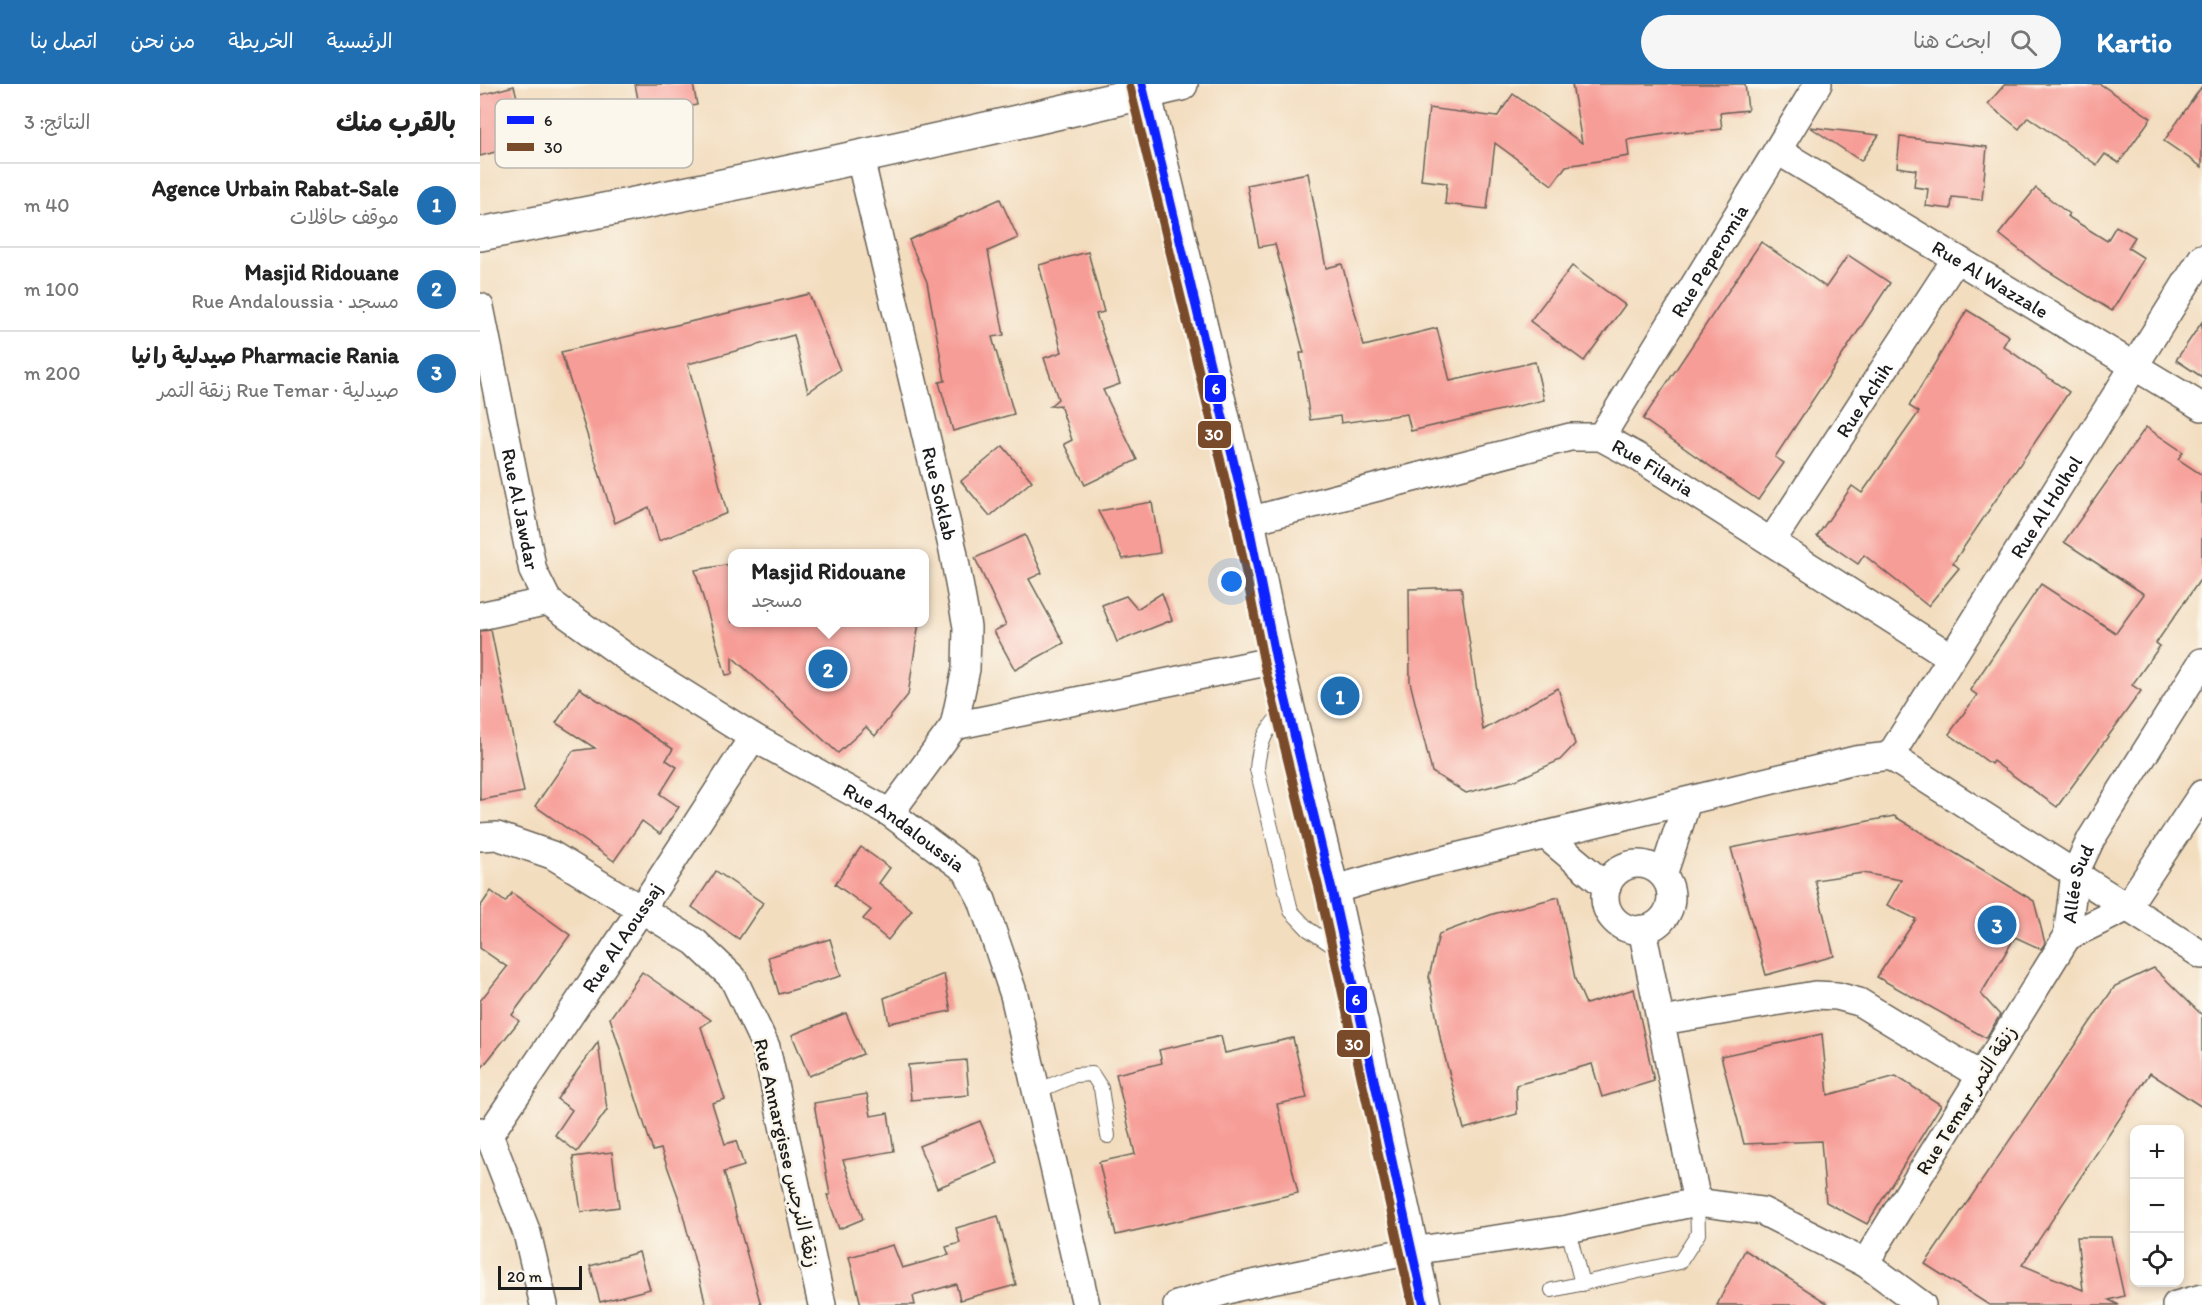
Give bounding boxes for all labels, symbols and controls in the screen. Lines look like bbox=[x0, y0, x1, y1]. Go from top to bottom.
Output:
search box bbox=[1641, 15, 2061, 69]
text: Kartio bbox=[2097, 25, 2172, 59]
icon: search bbox=[2007, 26, 2040, 59]
text: ابحث هنا bbox=[1913, 27, 1992, 54]
text: اتصل بنا bbox=[30, 28, 98, 53]
text: من نحن bbox=[131, 28, 195, 53]
text: الخريطة bbox=[228, 28, 294, 53]
text: الرئيسية bbox=[327, 28, 393, 53]
legend bbox=[495, 99, 693, 168]
text: بالقرب منك bbox=[336, 106, 456, 138]
text: النتائج: 3 bbox=[24, 110, 90, 134]
text: 6 bbox=[544, 111, 552, 130]
text: 30 bbox=[544, 138, 563, 157]
text: Agence Urbain Rabat-Sale bbox=[152, 175, 399, 202]
text: 40 m bbox=[24, 193, 70, 217]
text: 1 bbox=[432, 193, 441, 217]
street label: Rue Peperomia bbox=[1666, 199, 1754, 322]
text: موقف حافلات bbox=[290, 205, 399, 229]
street label: Rue Al Wazzale bbox=[1928, 235, 2053, 323]
text: Masjid Ridouane bbox=[245, 259, 399, 286]
text: 100 m bbox=[24, 277, 79, 301]
text: 2 bbox=[431, 277, 442, 301]
text: مسجد · Rue Andaloussia bbox=[191, 289, 399, 313]
text: Pharmacie Rania صيدلية رانيا bbox=[132, 342, 399, 369]
street label: Rue Achih bbox=[1831, 357, 1898, 442]
text: 200 m bbox=[24, 361, 81, 385]
text: 3 bbox=[431, 361, 442, 385]
line badge: 6 bbox=[1204, 374, 1227, 403]
text: صيدلية · Rue Temar زنقة التمر bbox=[158, 378, 399, 402]
text: 6 bbox=[1212, 379, 1221, 398]
line badge: 30 bbox=[1197, 420, 1232, 449]
text: 30 bbox=[1205, 425, 1223, 444]
street label: Rue Filaria bbox=[1608, 433, 1699, 502]
street label: Rue Soklab bbox=[917, 444, 962, 543]
street label: Rue Al Jawdar bbox=[497, 446, 544, 572]
street label: Rue Al Holhol bbox=[2005, 451, 2087, 563]
popup bbox=[728, 549, 929, 627]
text: Masjid Ridouane bbox=[751, 558, 906, 585]
your location bbox=[1217, 567, 1246, 596]
text: مسجد bbox=[751, 588, 803, 612]
pin: 2 bbox=[808, 646, 848, 692]
pin: 1 bbox=[1320, 674, 1360, 718]
street label: Rue Andaloussia bbox=[839, 777, 970, 877]
street label: Allée Sud bbox=[2057, 840, 2099, 925]
street label: Rue Al Aoussaj bbox=[577, 878, 667, 997]
pin: 3 bbox=[1978, 902, 2017, 948]
line badge: 6 bbox=[1345, 985, 1368, 1014]
text: 6 bbox=[1352, 990, 1361, 1009]
street label: Rue Temar زنقة التمر bbox=[1910, 1021, 2022, 1179]
line badge: 30 bbox=[1336, 1029, 1371, 1058]
text: 30 bbox=[1345, 1035, 1363, 1054]
street label: Rue Annargisse زنقة النرجس bbox=[749, 1036, 825, 1270]
map controls bbox=[2130, 1125, 2184, 1287]
button: + bbox=[2130, 1125, 2184, 1179]
button: − bbox=[2130, 1179, 2184, 1233]
button: locate bbox=[2130, 1233, 2184, 1287]
scale bar bbox=[498, 1263, 582, 1290]
text: 20 m bbox=[507, 1267, 542, 1286]

